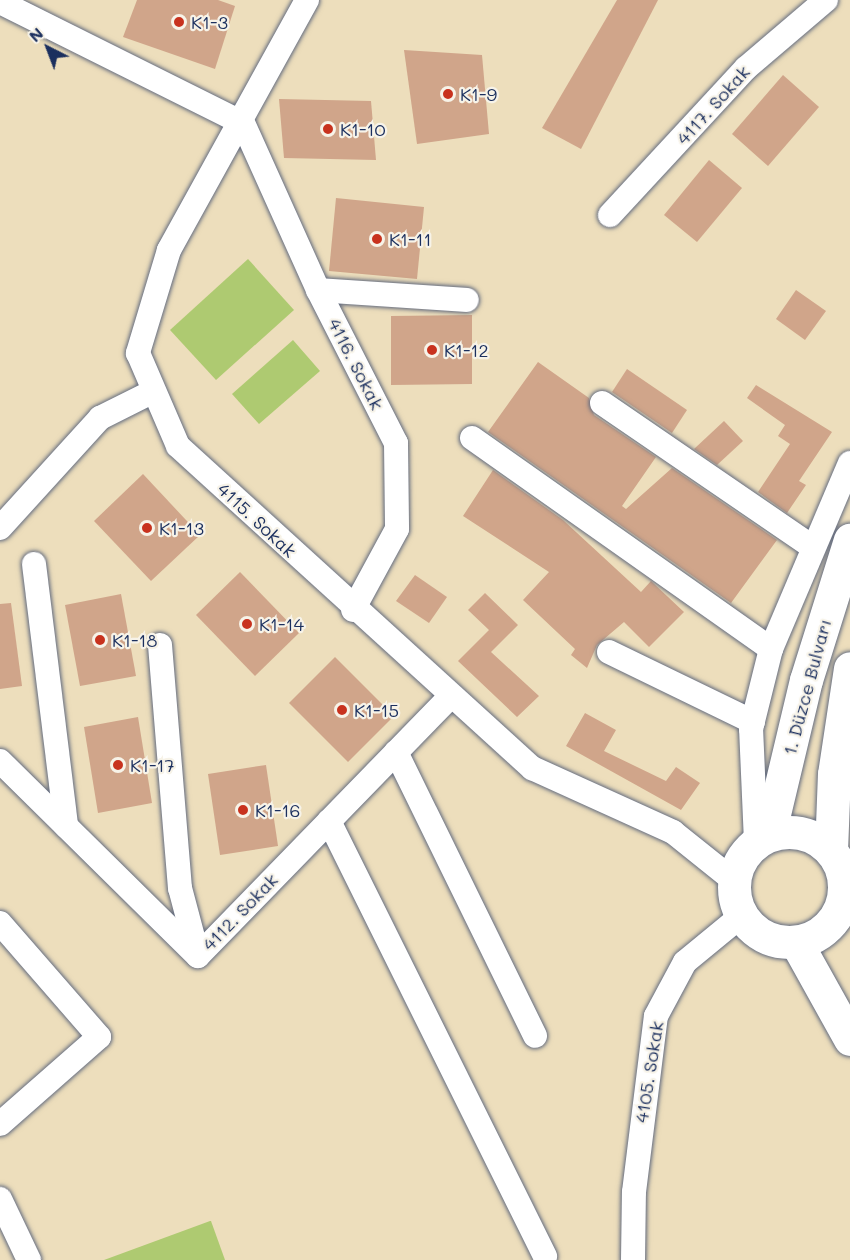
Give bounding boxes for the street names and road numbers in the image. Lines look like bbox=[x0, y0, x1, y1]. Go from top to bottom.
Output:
street label: 4117. Sokak bbox=[672, 61, 754, 149]
street label: 4116. Sokak bbox=[324, 315, 388, 413]
street label: 4115. Sokak bbox=[213, 478, 301, 562]
street label: 1. Düzce Bulvarı bbox=[778, 617, 836, 757]
street label: 4112. Sokak bbox=[198, 869, 282, 955]
street label: 4105. Sokak bbox=[630, 1020, 668, 1124]

